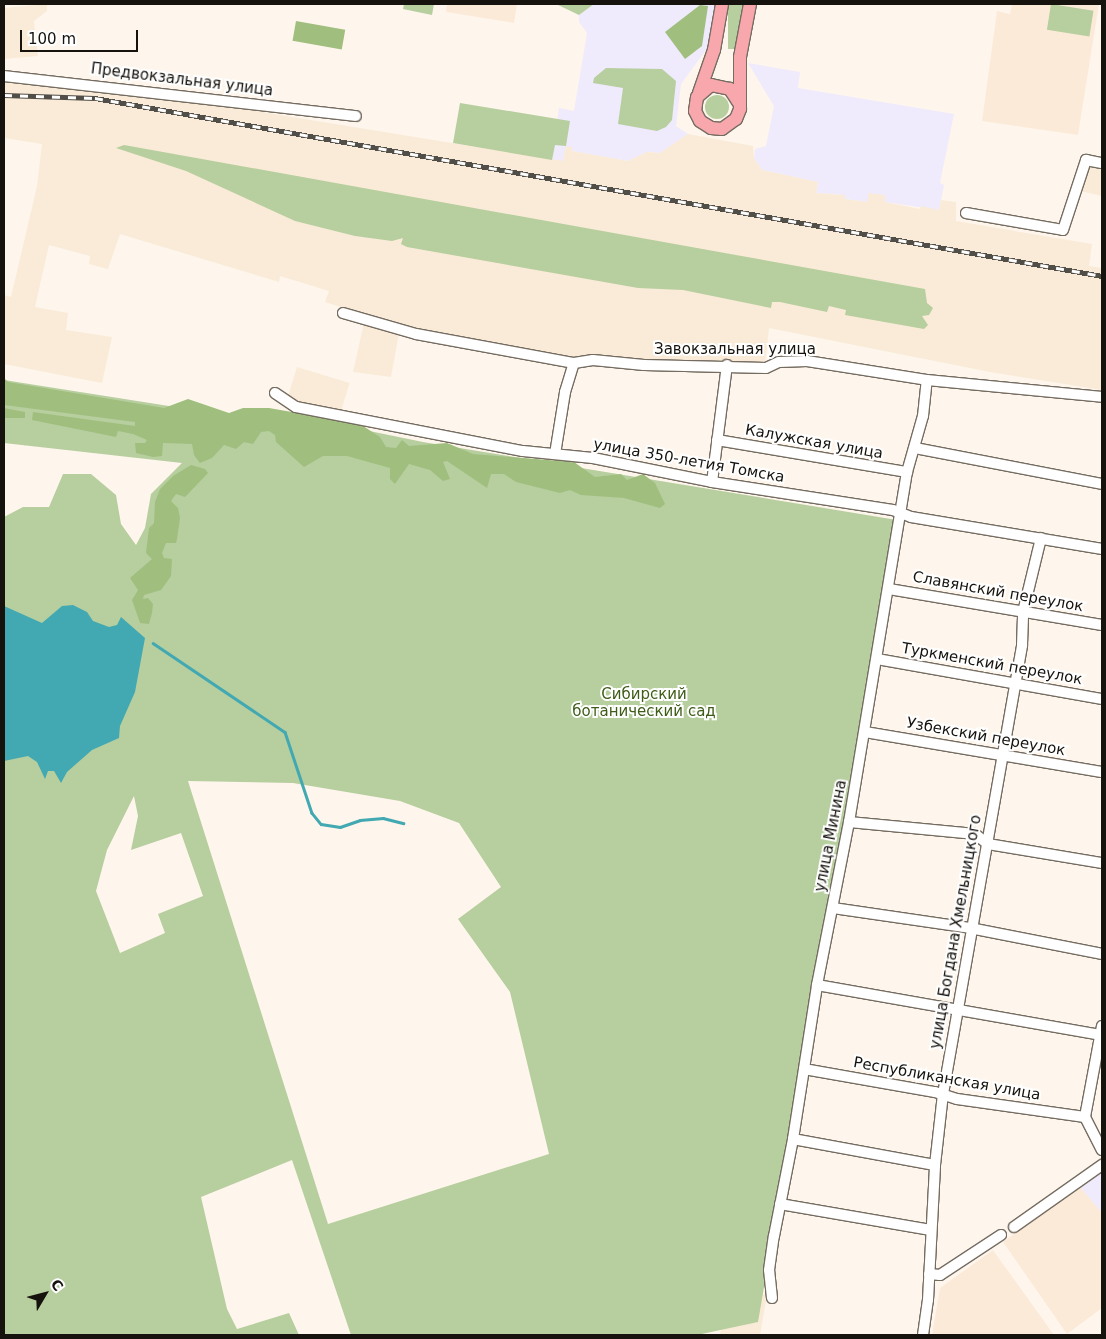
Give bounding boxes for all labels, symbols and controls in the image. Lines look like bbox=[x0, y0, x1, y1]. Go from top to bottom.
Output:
scale bar bbox=[22, 20, 140, 52]
text: 100 m bbox=[28, 30, 76, 48]
street label: Предвокзальная улица bbox=[90, 60, 274, 100]
street label: Завокзальная улица bbox=[654, 341, 816, 359]
street label: Калужская улица bbox=[744, 421, 884, 463]
street label: улица 350-летия Томска bbox=[592, 435, 786, 487]
street label: Славянский переулок bbox=[911, 568, 1085, 616]
street label: Туркменский переулок bbox=[900, 639, 1084, 689]
park label: Сибирский ботанический сад bbox=[572, 685, 716, 720]
street label: Узбекский переулок bbox=[905, 714, 1067, 760]
street label: улица Минина bbox=[811, 779, 851, 893]
street label: улица Богдана Хмельницкого bbox=[927, 814, 985, 1050]
street label: Республиканская улица bbox=[852, 1054, 1042, 1104]
north arrow bbox=[20, 1269, 70, 1319]
text: С bbox=[47, 1276, 66, 1294]

